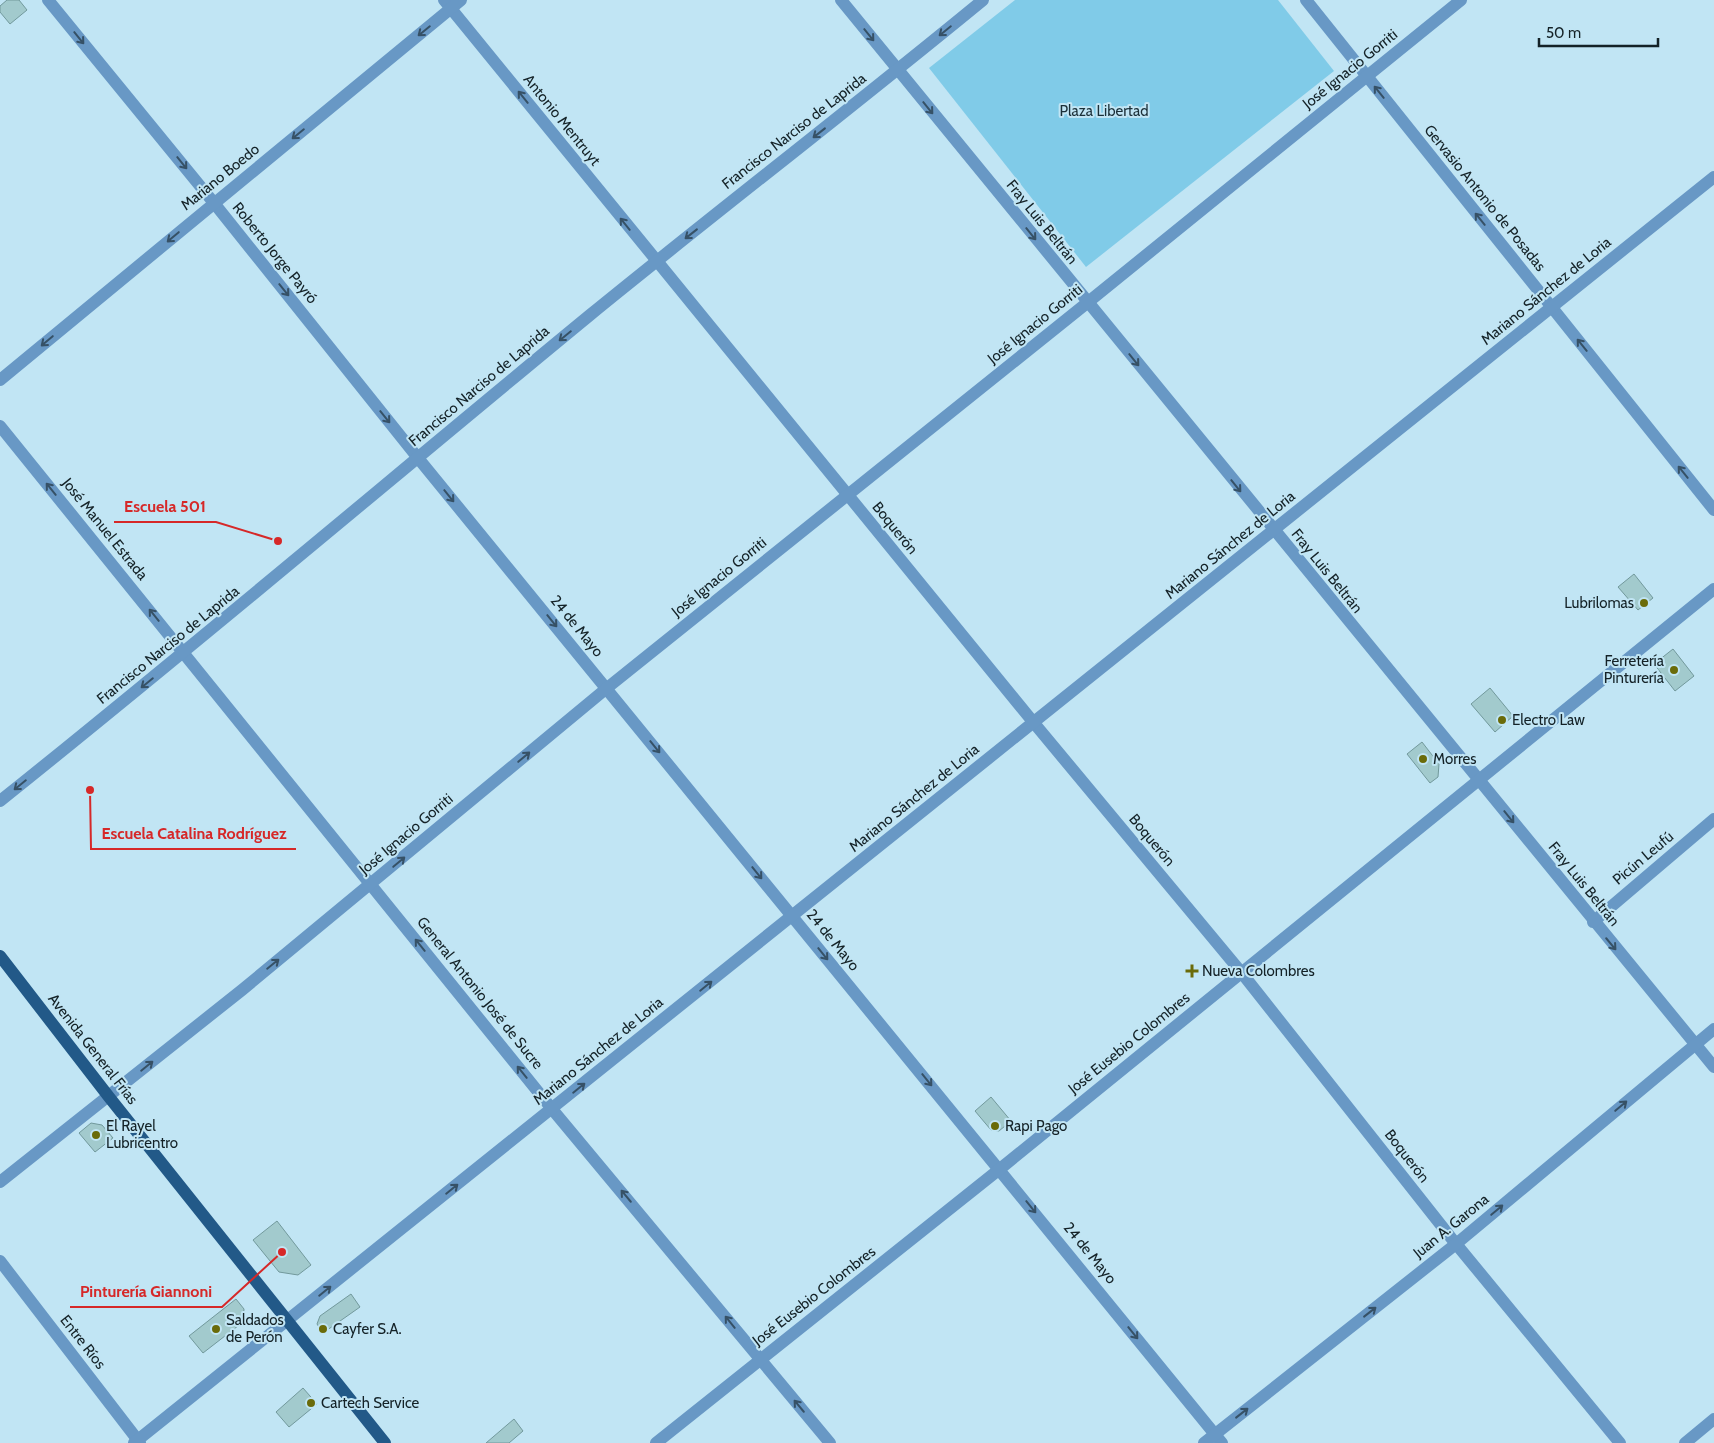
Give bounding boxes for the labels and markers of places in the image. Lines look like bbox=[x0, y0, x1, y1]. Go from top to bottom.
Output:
callout: Escuela 501 bbox=[114, 491, 216, 522]
place label: Lubrilomas bbox=[1564, 594, 1634, 612]
marker: Lubrilomas bbox=[1638, 597, 1650, 609]
place label: Ferretería Pinturería bbox=[1604, 652, 1665, 687]
marker: Ferretería Pinturería bbox=[1668, 664, 1680, 676]
place label: Electro Law bbox=[1512, 711, 1585, 729]
marker: Electro Law bbox=[1496, 714, 1508, 726]
place label: Morres bbox=[1433, 750, 1476, 768]
marker: Morres bbox=[1417, 753, 1429, 765]
callout: Escuela Catalina Rodríguez bbox=[91, 818, 296, 849]
place label: Nueva Colombres bbox=[1202, 962, 1315, 980]
marker: Nueva Colombres bbox=[1186, 965, 1198, 977]
place label: El Rayel Lubricentro bbox=[106, 1117, 178, 1152]
place label: Rapi Pago bbox=[1005, 1117, 1067, 1135]
marker: Rapi Pago bbox=[989, 1120, 1001, 1132]
marker: El Rayel Lubricentro bbox=[90, 1129, 102, 1141]
callout: Pinturería Giannoni bbox=[70, 1276, 222, 1307]
place label: Saldados de Perón bbox=[226, 1311, 284, 1346]
place label: Cayfer S.A. bbox=[333, 1320, 402, 1338]
marker: Saldados de Perón bbox=[210, 1323, 222, 1335]
marker: Cayfer S.A. bbox=[317, 1323, 329, 1335]
place label: Cartech Service bbox=[321, 1394, 420, 1412]
marker: Cartech Service bbox=[305, 1397, 317, 1409]

